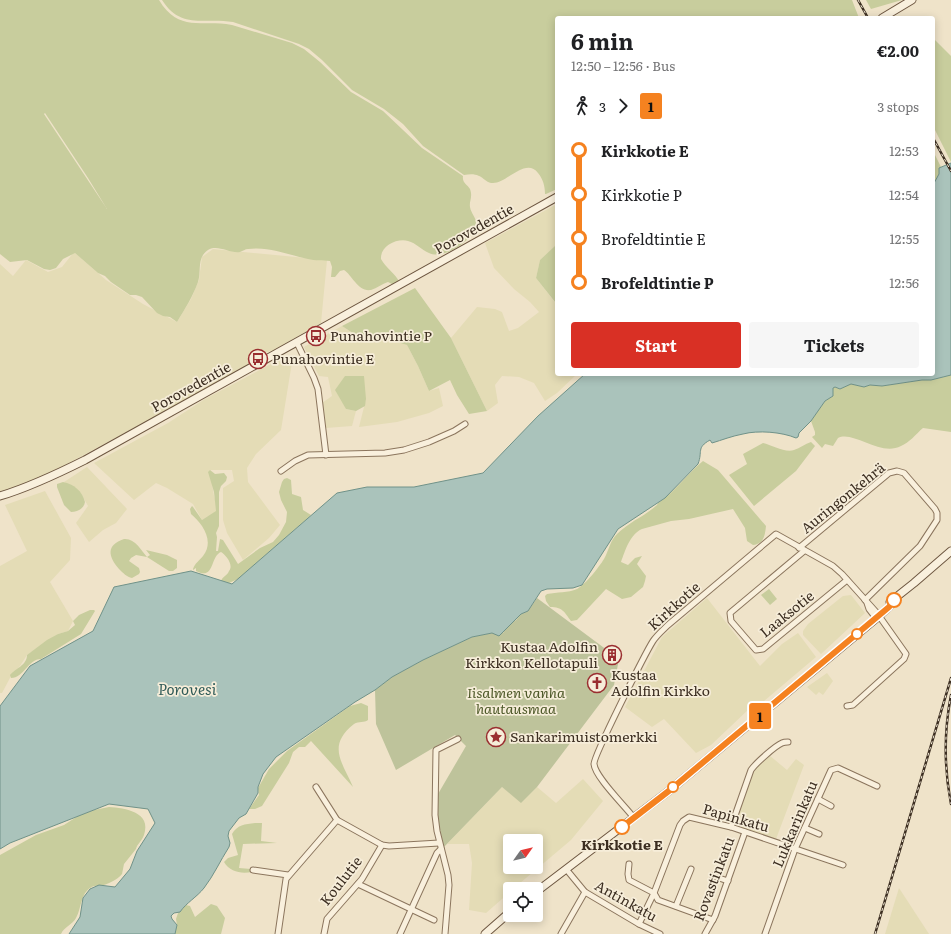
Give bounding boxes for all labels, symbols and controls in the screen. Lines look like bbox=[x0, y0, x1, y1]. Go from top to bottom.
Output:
text: 6 min bbox=[571, 24, 634, 57]
text: €2.00 bbox=[877, 39, 919, 62]
text: 12:50 – 12:56 · Bus bbox=[571, 56, 675, 75]
icon: walk bbox=[571, 95, 593, 117]
icon: forward bbox=[612, 95, 634, 117]
text: 1 bbox=[648, 96, 654, 116]
text: 3 bbox=[599, 97, 606, 116]
text: 3 stops bbox=[877, 97, 919, 116]
text: Kirkkotie E bbox=[601, 139, 689, 162]
text: 12:53 bbox=[889, 141, 919, 160]
text: Kirkkotie P bbox=[601, 183, 682, 206]
text: 12:54 bbox=[889, 185, 919, 204]
street label: Porovedentie bbox=[430, 198, 517, 258]
text: Brofeldtintie E bbox=[601, 227, 706, 250]
text: 12:55 bbox=[890, 229, 919, 248]
text: Brofeldtintie P bbox=[601, 271, 714, 294]
text: 12:56 bbox=[889, 273, 919, 292]
button: Start bbox=[571, 322, 741, 368]
button: Tickets bbox=[749, 322, 919, 368]
bus stop icon: Punahovintie P bbox=[305, 325, 327, 347]
place label: Punahovintie P bbox=[330, 325, 432, 345]
bus stop icon: Punahovintie E bbox=[247, 348, 269, 370]
place label: Punahovintie E bbox=[272, 348, 374, 368]
street label: Porovedentie bbox=[147, 356, 234, 416]
street label: Auringonkehrä bbox=[796, 457, 889, 537]
street label: Kirkkotie bbox=[643, 576, 704, 634]
street label: Laaksotie bbox=[755, 585, 818, 641]
unlabelled marker bbox=[886, 592, 902, 608]
unlabelled marker bbox=[851, 628, 863, 640]
place label: Kustaa Adolfin Kirkkon Kellotapuli bbox=[465, 636, 598, 672]
building icon: Kustaa Adolfin Kirkkon Kellotapuli bbox=[601, 644, 623, 666]
place label: Kustaa Adolfin Kirkko bbox=[611, 664, 710, 700]
church icon: Kustaa Adolfin Kirkko bbox=[586, 672, 608, 694]
water label: Porovesi bbox=[158, 677, 217, 700]
park label: Iisalmen vanha hautausmaa bbox=[467, 682, 565, 718]
line badge: 1 bbox=[747, 703, 773, 729]
text: 1 bbox=[757, 706, 763, 726]
place icon: Sankarimuistomerkki bbox=[485, 726, 507, 748]
place label: Sankarimuistomerkki bbox=[510, 726, 658, 746]
street label: Lukkarinkatu bbox=[767, 777, 821, 870]
unlabelled marker bbox=[667, 781, 679, 793]
street label: Papinkatu bbox=[701, 798, 772, 836]
marker: Kirkkotie E bbox=[614, 819, 630, 835]
street label: Rovastinkatu bbox=[688, 833, 738, 924]
north arrow bbox=[503, 834, 543, 874]
map controls bbox=[503, 834, 543, 922]
place label: Kirkkotie E bbox=[581, 834, 663, 854]
street label: Koulutie bbox=[315, 851, 366, 909]
street label: Antinkatu bbox=[592, 875, 661, 926]
button: locate bbox=[503, 882, 543, 922]

